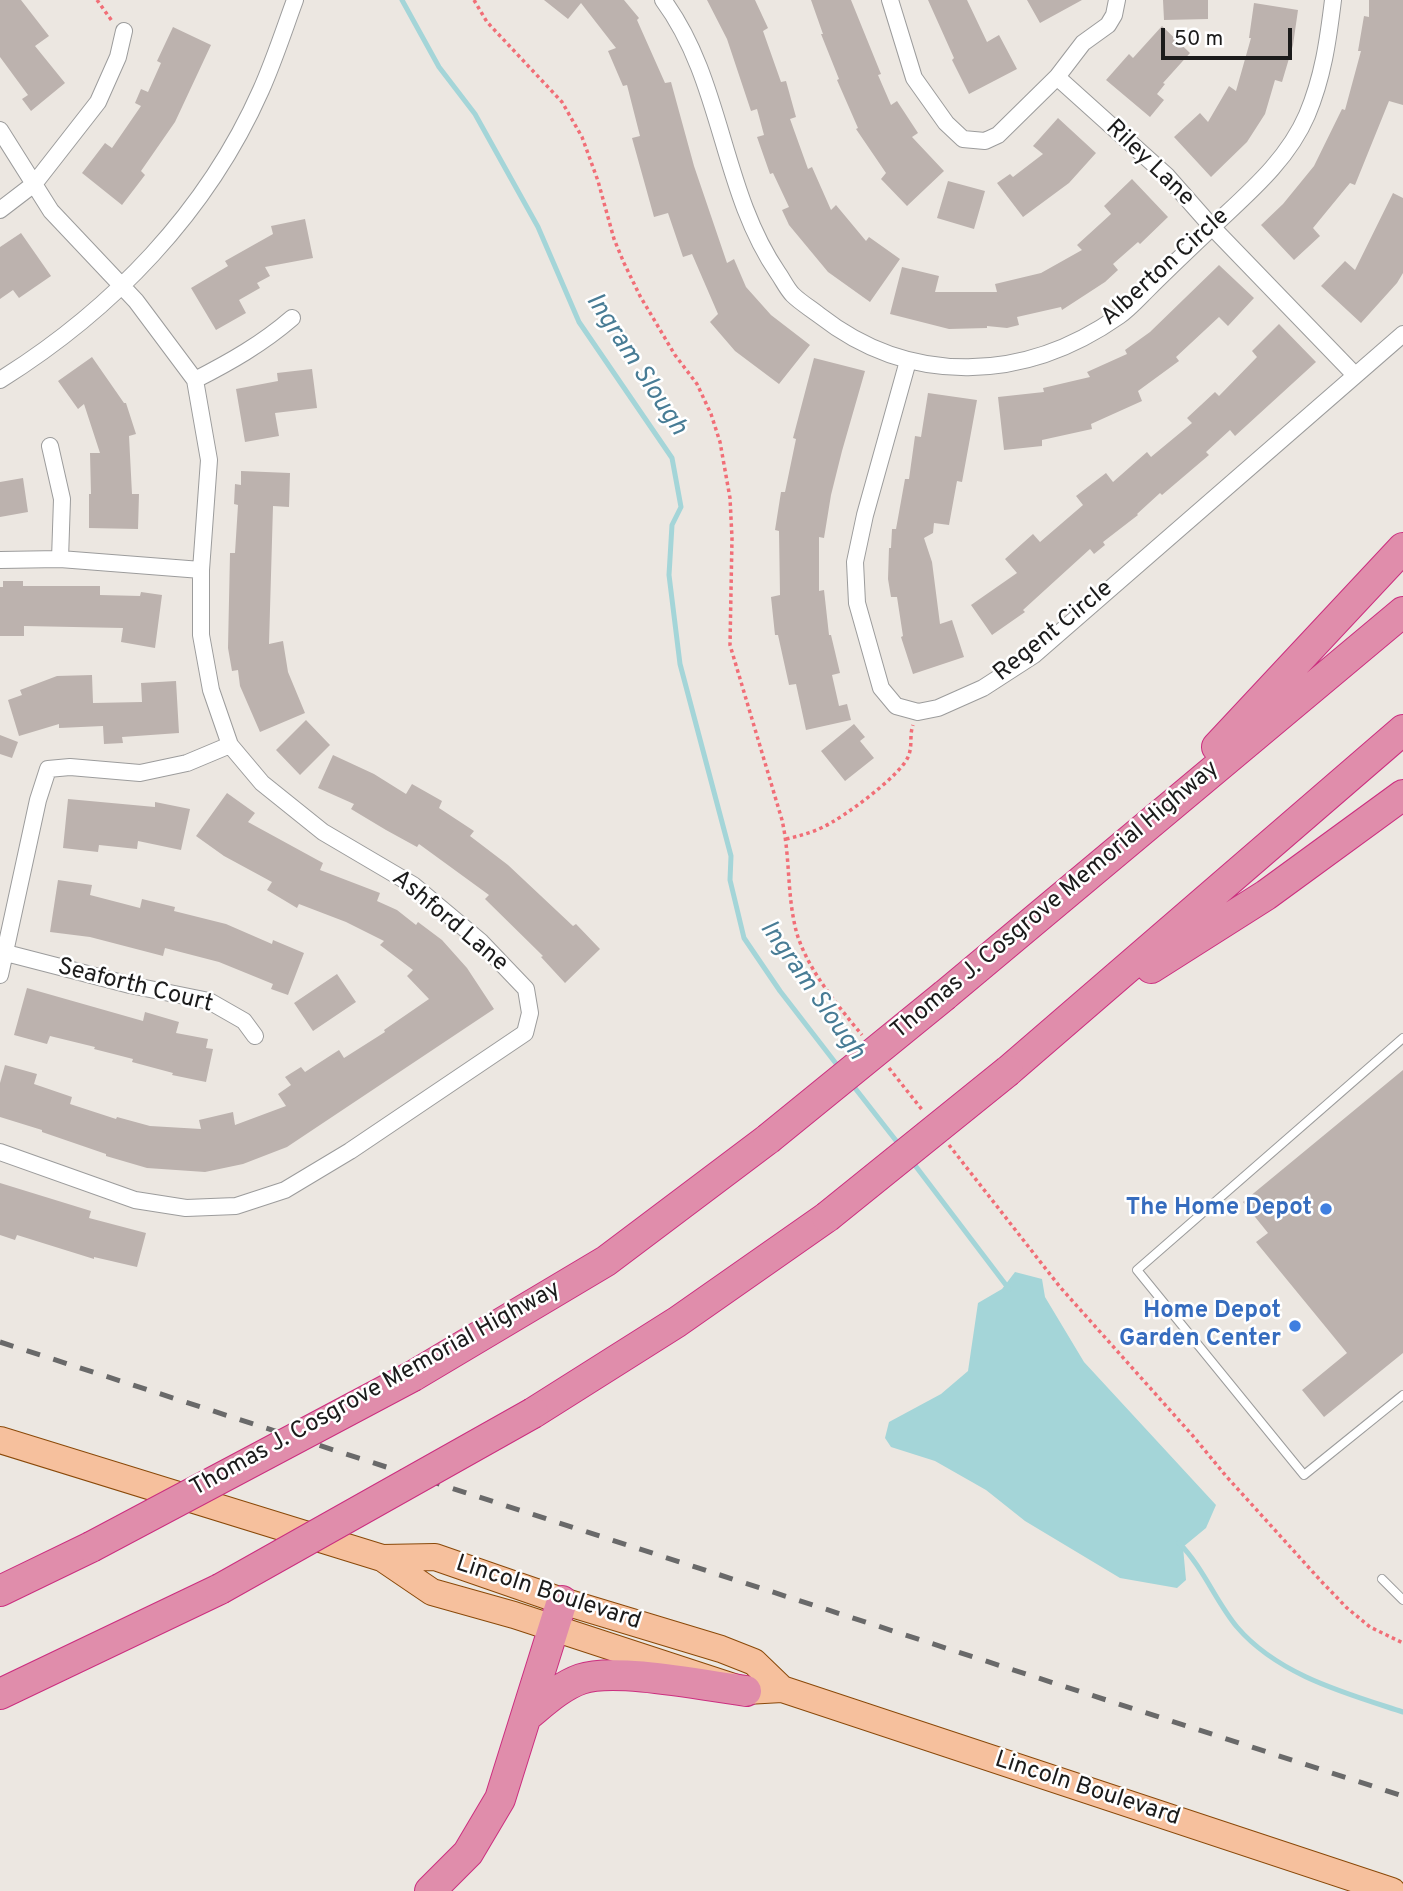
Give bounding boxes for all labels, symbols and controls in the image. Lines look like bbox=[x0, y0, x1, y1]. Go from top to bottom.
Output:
scale bar bbox=[1165, 14, 1296, 58]
text: 50 m bbox=[1174, 26, 1223, 53]
street label: Riley Lane bbox=[1099, 115, 1199, 213]
street label: Alberton Circle bbox=[1096, 203, 1236, 333]
water label: Ingram Slough bbox=[577, 288, 693, 442]
street label: Regent Circle bbox=[989, 575, 1119, 689]
street label: Thomas J. Cosgrove Memorial Highway bbox=[886, 755, 1226, 1047]
street label: Ashford Lane bbox=[385, 865, 513, 979]
water label: Ingram Slough bbox=[751, 915, 871, 1067]
street label: Seaforth Court bbox=[54, 954, 216, 1020]
place label: The Home Depot bbox=[1126, 1195, 1312, 1223]
marker: The Home Depot bbox=[1318, 1201, 1334, 1217]
street label: Thomas J. Cosgrove Memorial Highway bbox=[186, 1276, 566, 1504]
place label: Home Depot Garden Center bbox=[1119, 1298, 1281, 1354]
marker: Home Depot Garden Center bbox=[1287, 1318, 1303, 1334]
street label: Lincoln Boulevard bbox=[452, 1550, 644, 1638]
street label: Lincoln Boulevard bbox=[991, 1746, 1183, 1834]

